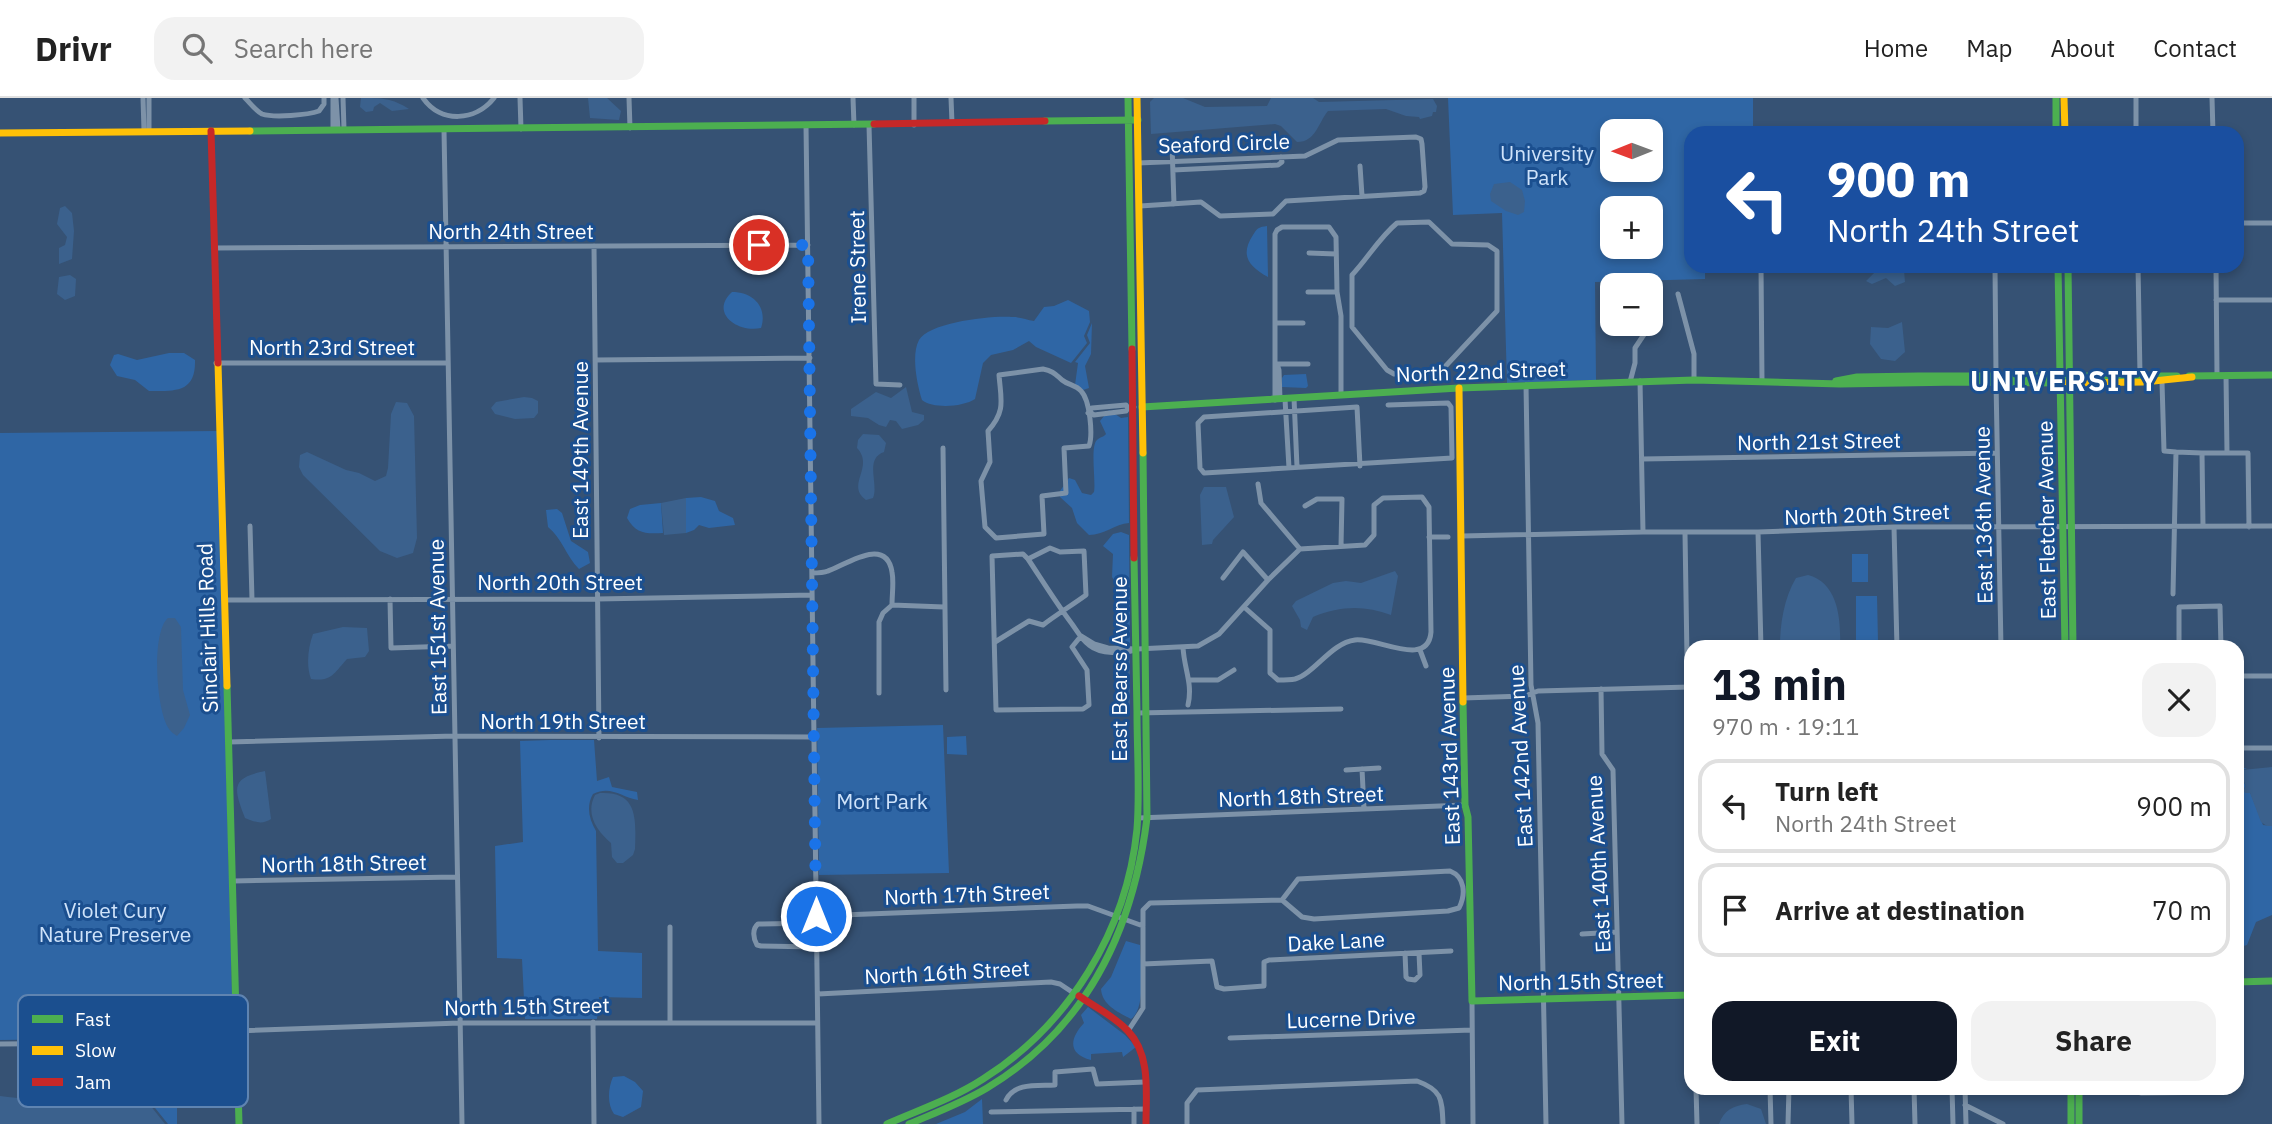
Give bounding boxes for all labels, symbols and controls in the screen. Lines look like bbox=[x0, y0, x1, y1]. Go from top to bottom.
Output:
search box bbox=[154, 17, 644, 80]
text: Drivr bbox=[35, 27, 112, 70]
icon: search bbox=[178, 29, 216, 67]
text: Search here bbox=[234, 31, 373, 65]
text: Home bbox=[1864, 32, 1928, 64]
text: Map bbox=[1966, 32, 2012, 64]
text: About bbox=[2050, 32, 2115, 64]
text: Contact bbox=[2153, 32, 2237, 64]
north arrow bbox=[1600, 119, 1662, 182]
map controls bbox=[1600, 119, 1663, 336]
street label: Seaford Circle bbox=[1158, 127, 1290, 159]
park label: University Park bbox=[1500, 139, 1595, 191]
text: 900 m bbox=[1827, 147, 1971, 210]
icon: left bbox=[1712, 154, 1803, 245]
button: + bbox=[1600, 196, 1663, 259]
text: North 24th Street bbox=[1827, 209, 2080, 251]
street label: Irene Street bbox=[842, 210, 872, 324]
pin bbox=[729, 215, 789, 275]
street label: North 24th Street bbox=[428, 217, 594, 245]
icon: arrive bbox=[740, 226, 778, 264]
button: − bbox=[1600, 273, 1663, 336]
street label: North 23rd Street bbox=[249, 333, 415, 361]
street label: North 22nd Street bbox=[1395, 354, 1567, 388]
street label: East 149th Avenue bbox=[566, 361, 594, 539]
district label: UNIVERSITY bbox=[1970, 362, 2160, 399]
street label: East Fletcher Avenue bbox=[2030, 420, 2062, 620]
street label: North 21st Street bbox=[1737, 426, 1901, 456]
street label: East 136th Avenue bbox=[1967, 426, 1999, 604]
street label: North 20th Street bbox=[1784, 497, 1950, 531]
street label: East 151st Avenue bbox=[421, 539, 453, 715]
street label: Sinclair Hills Road bbox=[190, 543, 224, 713]
street label: North 20th Street bbox=[477, 568, 643, 596]
street label: East Bearss Avenue bbox=[1105, 576, 1133, 762]
text: 13 min bbox=[1712, 657, 1847, 712]
button: close bbox=[2142, 663, 2216, 737]
street label: East 142nd Avenue bbox=[1501, 664, 1539, 848]
street label: East 143rd Avenue bbox=[1432, 666, 1466, 846]
street label: North 19th Street bbox=[480, 707, 646, 735]
text: 970 m · 19:11 bbox=[1712, 711, 1859, 741]
street label: East 140th Avenue bbox=[1579, 774, 1617, 954]
text: Turn left bbox=[1775, 774, 1878, 808]
street label: North 18th Street bbox=[1218, 779, 1384, 813]
park label: Mort Park bbox=[836, 787, 928, 815]
icon: left bbox=[1716, 787, 1754, 825]
text: 900 m bbox=[2136, 789, 2212, 823]
text: North 24th Street bbox=[1775, 808, 1957, 838]
street label: North 18th Street bbox=[261, 848, 427, 878]
street label: North 17th Street bbox=[884, 877, 1050, 911]
position arrow bbox=[779, 879, 853, 953]
icon: arrive bbox=[1716, 891, 1754, 929]
text: Arrive at destination bbox=[1775, 893, 2025, 927]
text: 70 m bbox=[2152, 893, 2212, 927]
park label: Violet Cury Nature Preserve bbox=[39, 896, 191, 948]
street label: Dake Lane bbox=[1286, 924, 1386, 958]
street label: North 16th Street bbox=[864, 954, 1030, 990]
street label: North 15th Street bbox=[1498, 966, 1664, 996]
street label: North 15th Street bbox=[444, 991, 610, 1021]
legend bbox=[18, 995, 248, 1107]
button: Exit bbox=[1712, 1001, 1957, 1081]
button: Share bbox=[1971, 1001, 2216, 1081]
street label: Lucerne Drive bbox=[1286, 1002, 1416, 1034]
text: Fast bbox=[75, 1007, 111, 1031]
text: Slow bbox=[75, 1038, 116, 1062]
text: Jam bbox=[75, 1070, 111, 1094]

